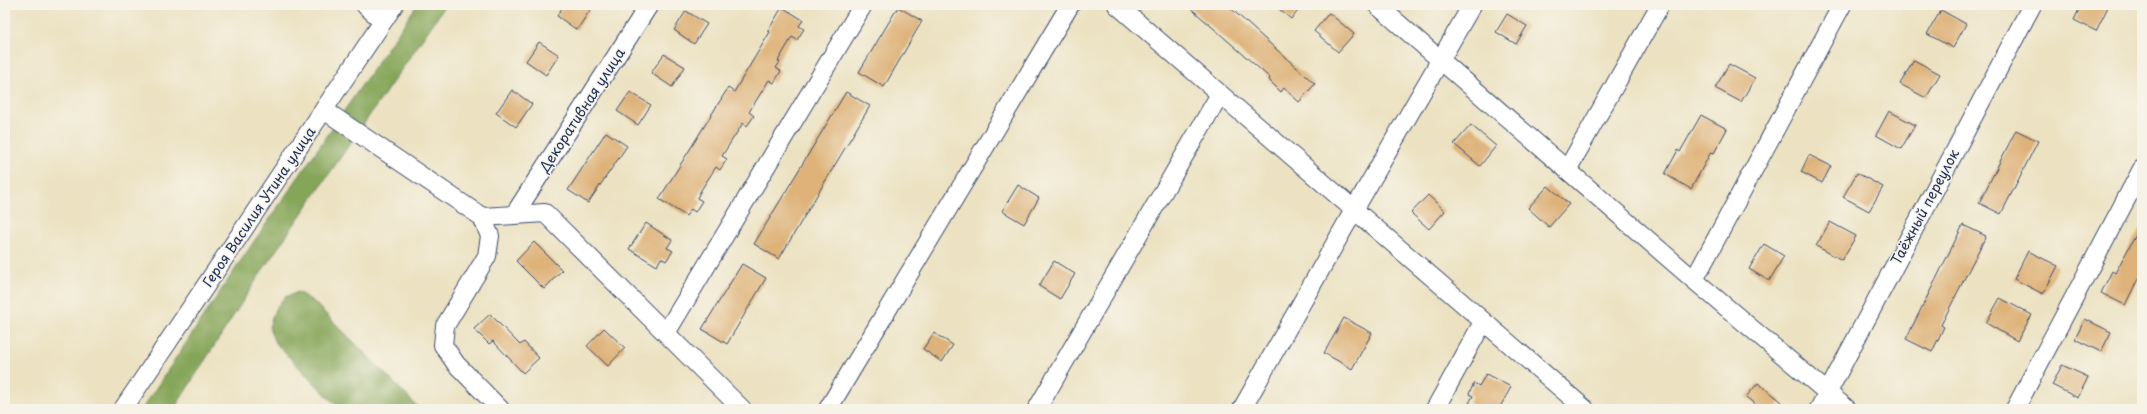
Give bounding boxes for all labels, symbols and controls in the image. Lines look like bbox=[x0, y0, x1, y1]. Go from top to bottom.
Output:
street label: Декоративная улица bbox=[533, 43, 630, 177]
street label: Героя Василия Утина улица bbox=[197, 122, 320, 291]
street label: Таёжный переулок bbox=[1885, 145, 1964, 268]

